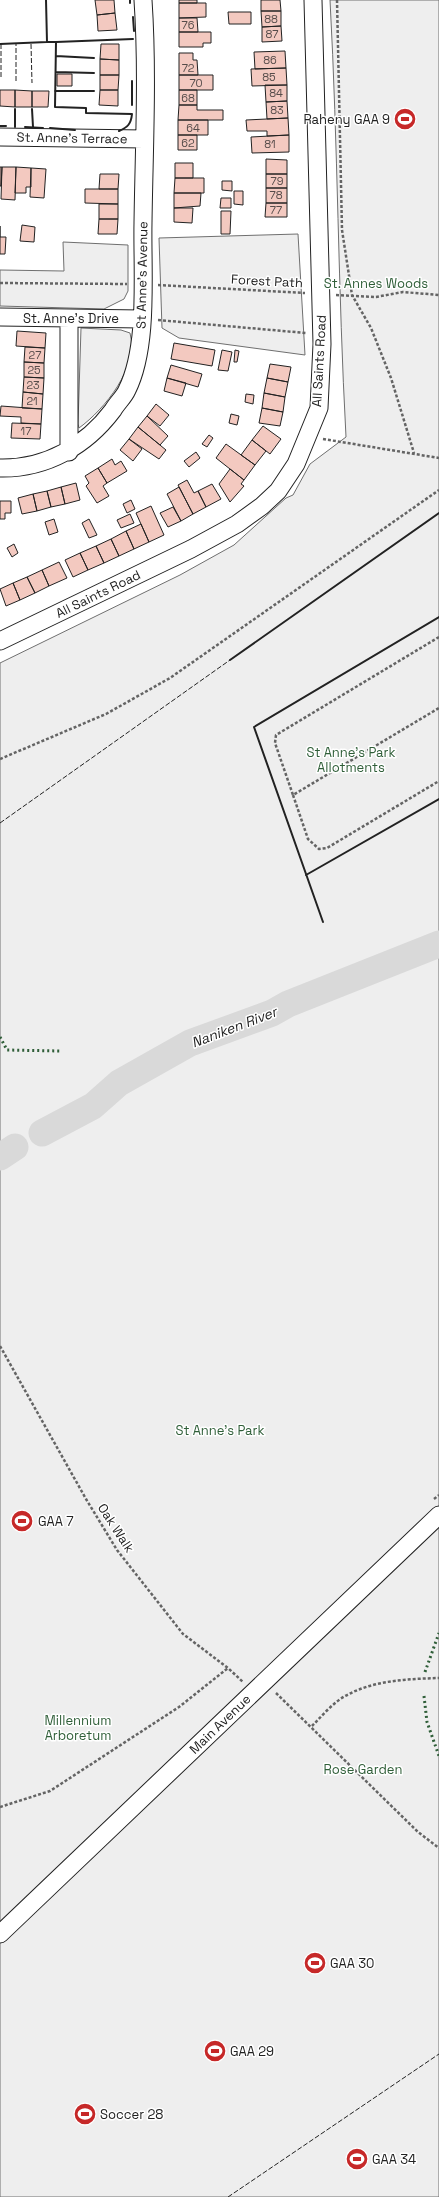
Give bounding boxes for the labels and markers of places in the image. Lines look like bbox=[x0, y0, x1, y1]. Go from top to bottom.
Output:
sports icon: Raheny GAA 9 bbox=[392, 106, 418, 132]
place label: Raheny GAA 9 bbox=[303, 111, 390, 128]
sports icon: GAA 7 bbox=[9, 1508, 35, 1534]
place label: GAA 7 bbox=[38, 1513, 73, 1530]
sports icon: GAA 30 bbox=[302, 1950, 328, 1976]
place label: GAA 30 bbox=[330, 1955, 374, 1972]
sports icon: GAA 29 bbox=[202, 2038, 228, 2064]
place label: GAA 29 bbox=[230, 2043, 274, 2060]
sports icon: Soccer 28 bbox=[72, 2101, 98, 2127]
place label: Soccer 28 bbox=[100, 2106, 163, 2123]
sports icon: GAA 34 bbox=[344, 2146, 370, 2172]
place label: GAA 34 bbox=[372, 2151, 416, 2168]

